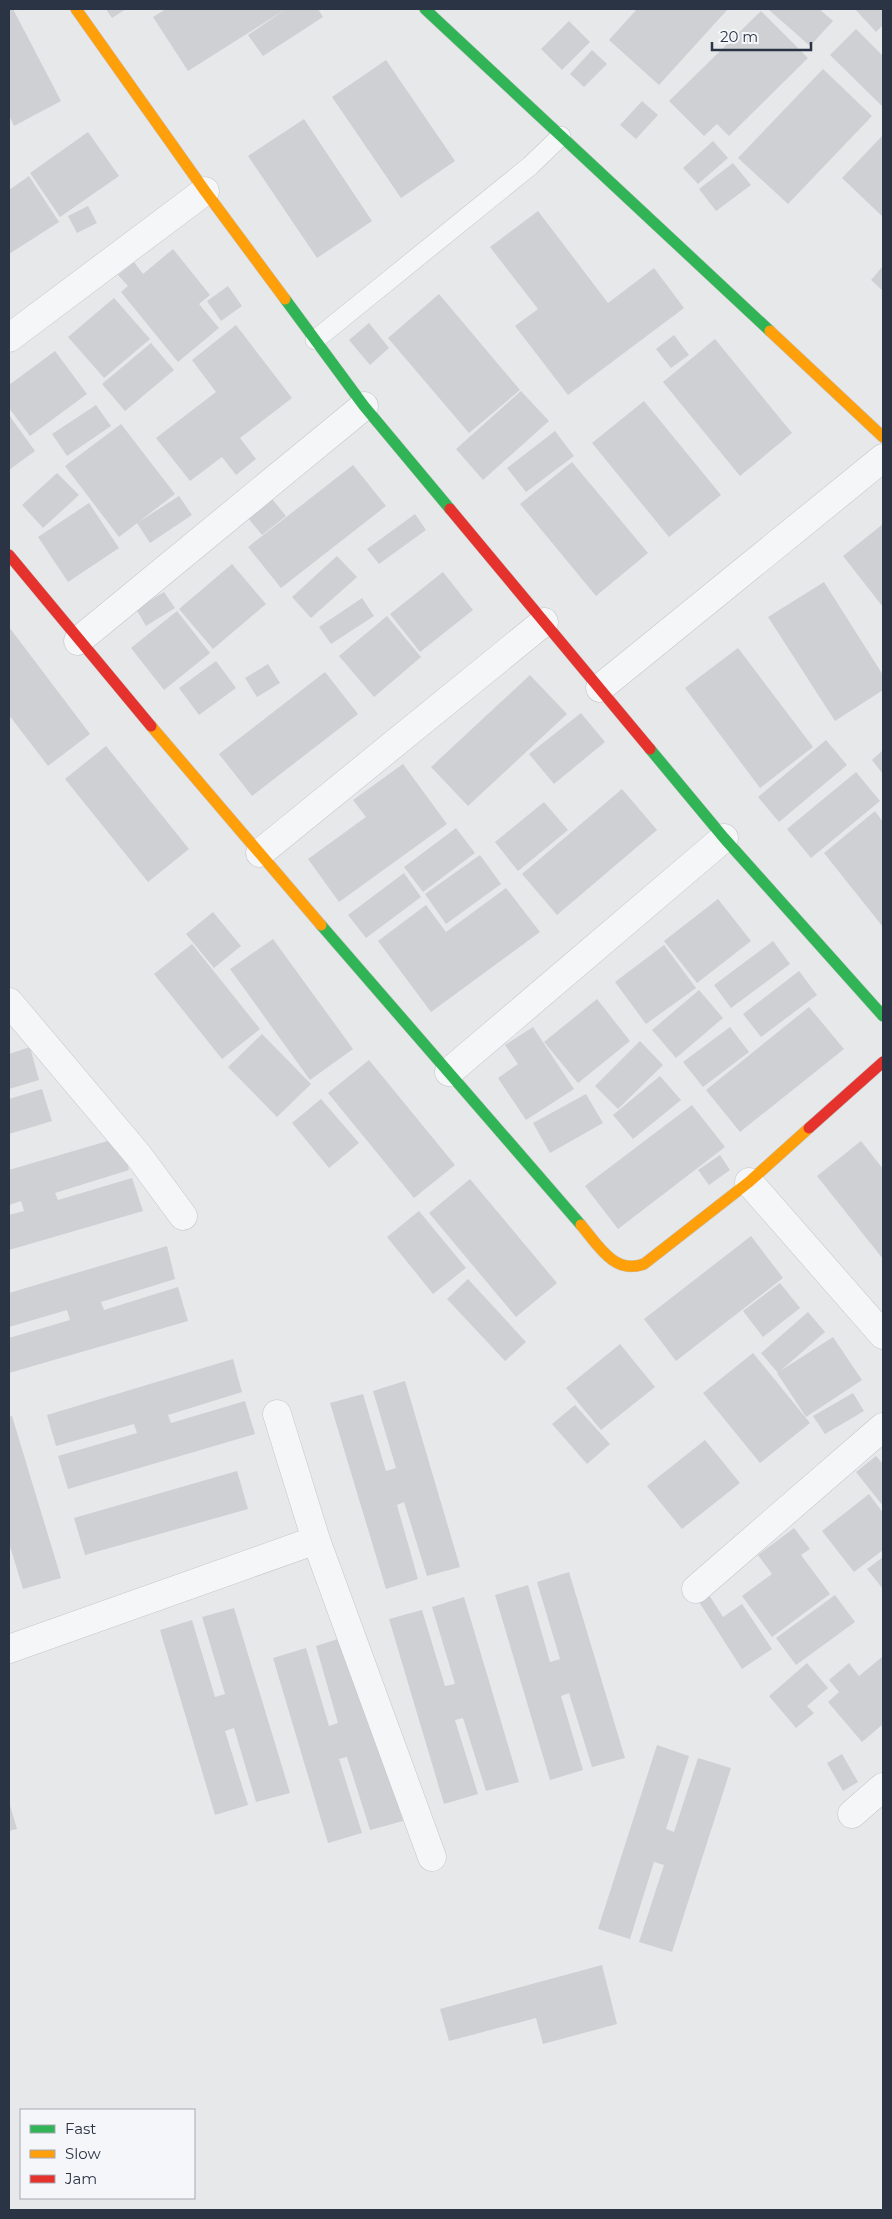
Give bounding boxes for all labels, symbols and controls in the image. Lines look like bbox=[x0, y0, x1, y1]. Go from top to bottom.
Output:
scale bar bbox=[712, 20, 811, 52]
text: 20 m bbox=[720, 27, 758, 46]
legend bbox=[20, 2109, 195, 2199]
text: Fast bbox=[65, 2119, 96, 2138]
text: Slow bbox=[65, 2144, 101, 2163]
text: Jam bbox=[64, 2169, 97, 2188]

